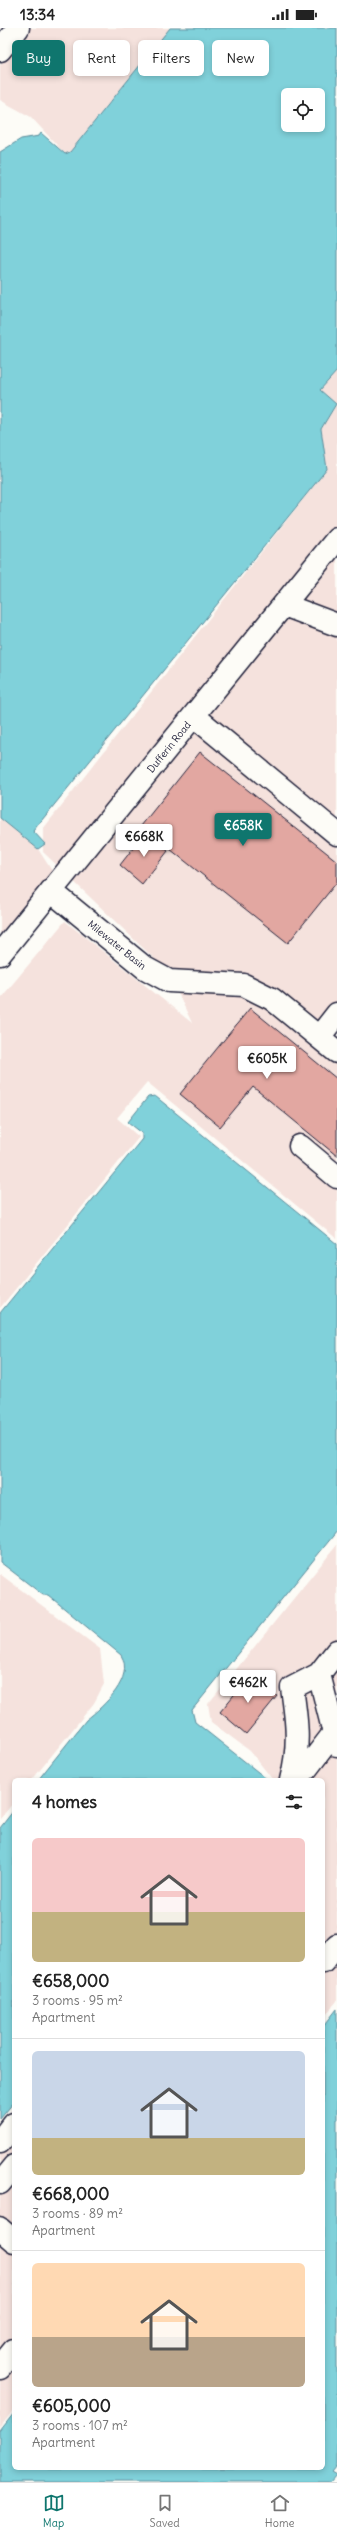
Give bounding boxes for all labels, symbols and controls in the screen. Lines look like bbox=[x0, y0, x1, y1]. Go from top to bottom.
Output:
text: 13:34 bbox=[20, 5, 55, 24]
chip: Buy bbox=[12, 40, 65, 76]
chip: Rent bbox=[73, 40, 130, 76]
chip: Filters bbox=[138, 40, 204, 76]
chip: New bbox=[212, 40, 269, 76]
map controls bbox=[281, 88, 325, 132]
button: locate bbox=[281, 88, 325, 132]
street label: Dufferin Road bbox=[144, 719, 194, 775]
pin: €658K bbox=[215, 813, 271, 847]
text: €658K bbox=[224, 817, 262, 834]
pin: €668K bbox=[116, 824, 172, 858]
text: €668K bbox=[125, 828, 163, 845]
street label: Milewater Basin bbox=[85, 917, 149, 973]
pin: €605K bbox=[239, 1046, 295, 1080]
text: €605K bbox=[247, 1050, 287, 1067]
pin: €462K bbox=[220, 1670, 276, 1704]
text: €462K bbox=[229, 1674, 267, 1691]
text: 4 homes bbox=[32, 1791, 97, 1813]
icon: filters bbox=[283, 1791, 305, 1813]
icon: home bbox=[133, 1864, 205, 1936]
text: €658,000 bbox=[32, 1970, 109, 1992]
text: 3 rooms · 95 m² bbox=[32, 1992, 123, 2009]
text: Apartment bbox=[32, 2009, 95, 2026]
icon: home bbox=[133, 2077, 205, 2149]
text: €668,000 bbox=[32, 2183, 109, 2205]
text: 3 rooms · 89 m² bbox=[32, 2205, 123, 2222]
text: Apartment bbox=[32, 2222, 95, 2239]
icon: home bbox=[133, 2289, 205, 2361]
text: €605,000 bbox=[32, 2395, 111, 2417]
text: 3 rooms · 107 m² bbox=[32, 2417, 128, 2434]
text: Apartment bbox=[32, 2434, 95, 2451]
tab: Map bbox=[43, 2492, 65, 2530]
tab: Saved bbox=[150, 2492, 180, 2530]
tab: Home bbox=[265, 2492, 294, 2530]

